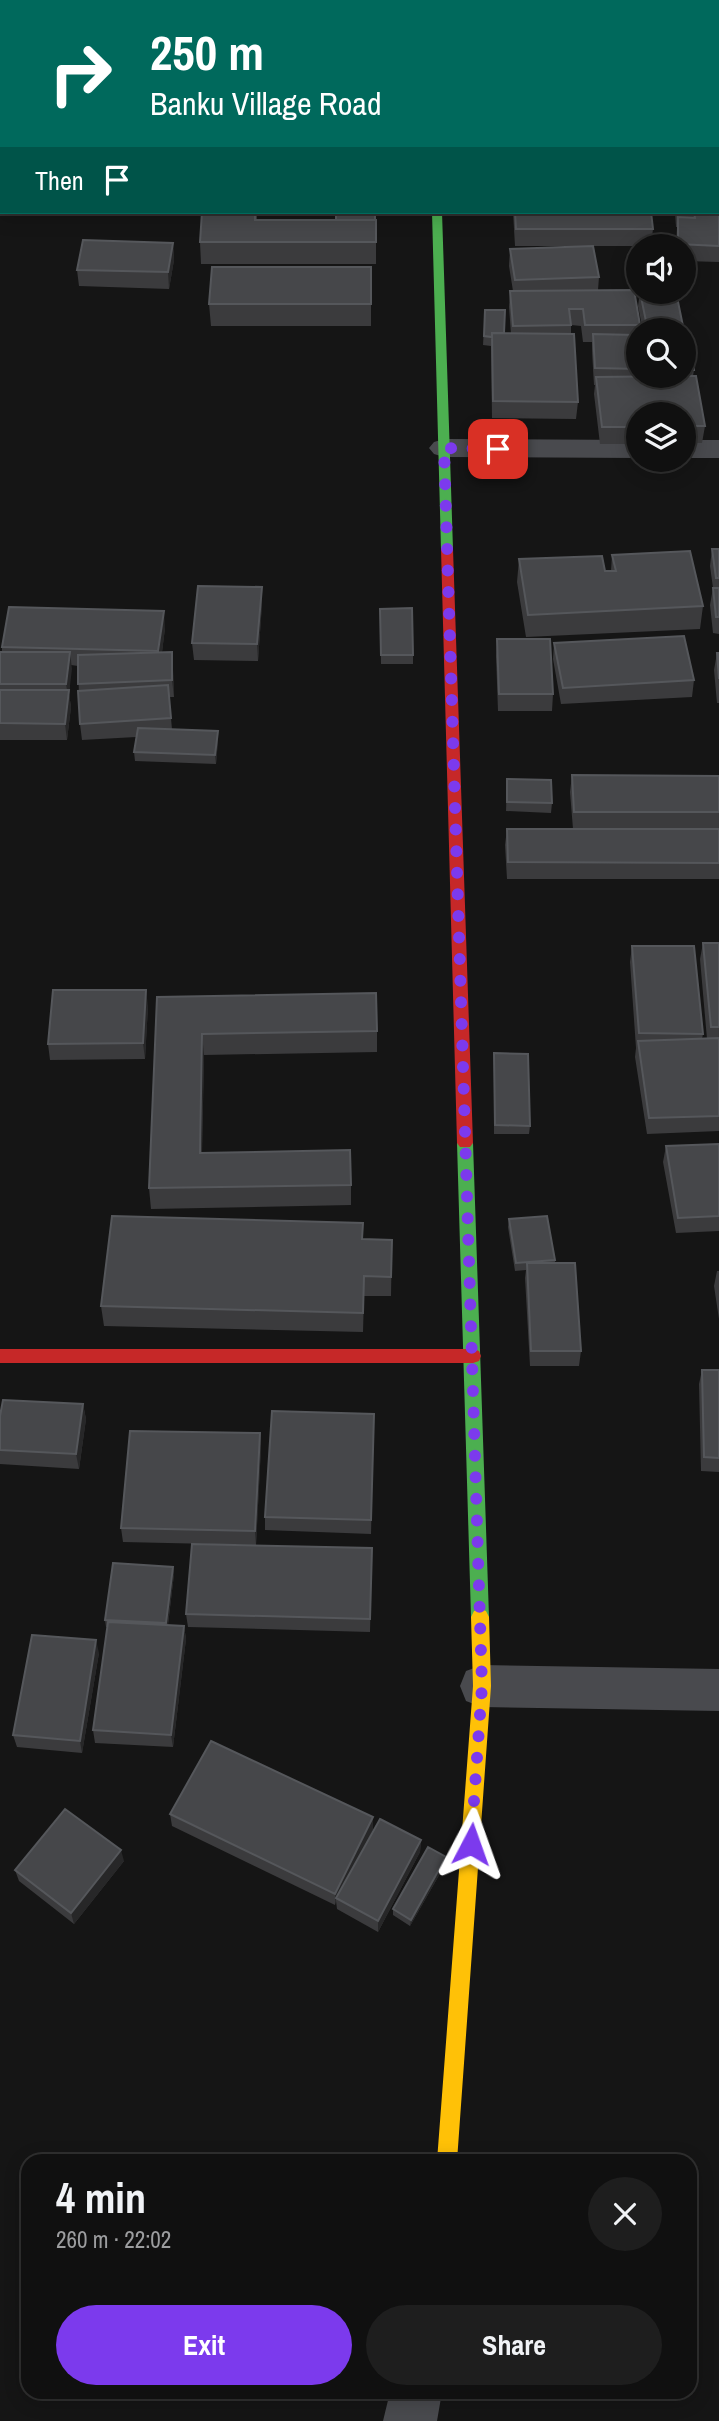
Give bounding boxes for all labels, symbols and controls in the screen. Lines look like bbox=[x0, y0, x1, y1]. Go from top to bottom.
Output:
text: 250 m bbox=[150, 19, 264, 85]
icon: right bbox=[35, 28, 126, 119]
text: Banku Village Road bbox=[150, 82, 382, 125]
icon: arrive bbox=[98, 161, 136, 199]
text: Then bbox=[35, 163, 84, 198]
map controls bbox=[626, 234, 696, 472]
button: sound bbox=[626, 234, 696, 304]
button: search bbox=[626, 318, 696, 388]
button: layers bbox=[626, 402, 696, 472]
pin bbox=[468, 419, 528, 479]
icon: arrive bbox=[479, 430, 517, 468]
position arrow bbox=[434, 1807, 508, 1881]
text: 4 min bbox=[56, 2170, 146, 2226]
button: close bbox=[588, 2177, 662, 2251]
text: 260 m · 22:02 bbox=[56, 2224, 171, 2255]
button: Exit bbox=[56, 2305, 352, 2385]
button: Share bbox=[366, 2305, 662, 2385]

